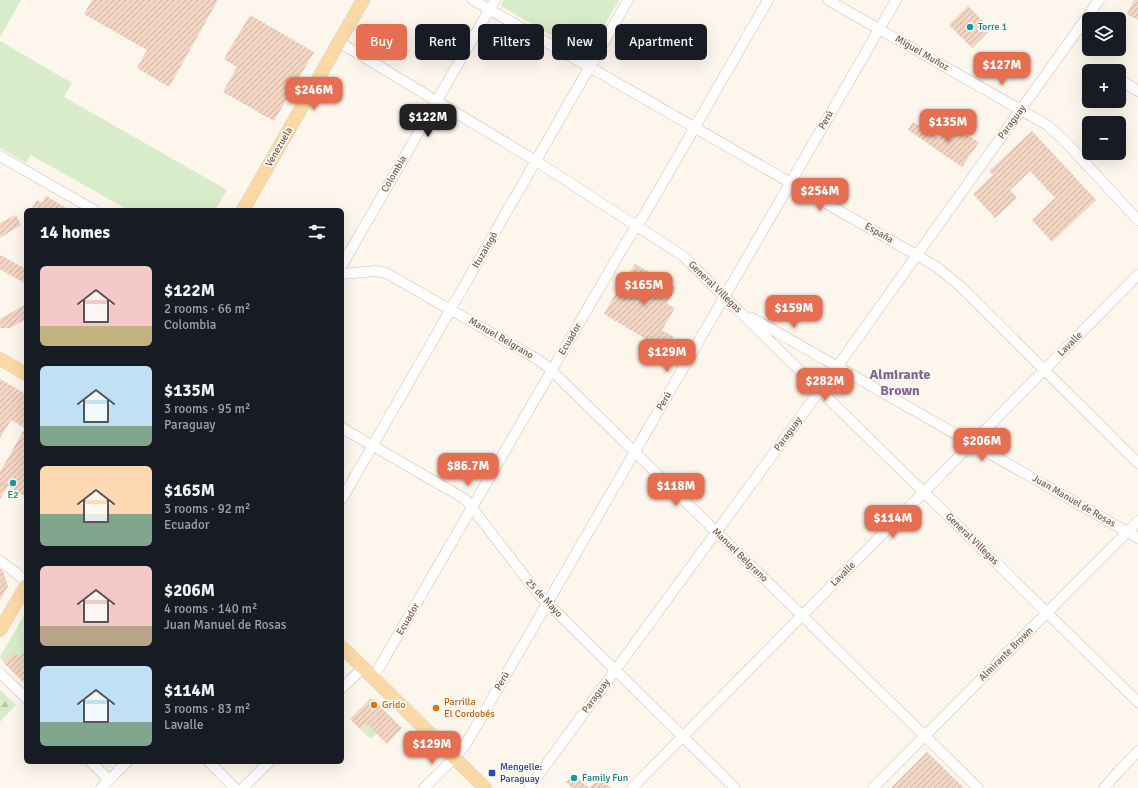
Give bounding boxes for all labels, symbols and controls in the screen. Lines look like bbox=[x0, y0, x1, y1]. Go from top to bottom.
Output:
map controls bbox=[1082, 12, 1126, 160]
button: layers bbox=[1082, 12, 1126, 56]
place label: Torre 1 bbox=[978, 21, 1007, 33]
marker: Torre 1 bbox=[965, 22, 975, 32]
chip: Buy bbox=[356, 24, 407, 60]
chip: Rent bbox=[415, 24, 470, 60]
chip: Filters bbox=[478, 24, 544, 60]
chip: New bbox=[552, 24, 607, 60]
chip: Apartment bbox=[615, 24, 707, 60]
street label: Miguel Muñoz bbox=[893, 33, 952, 73]
pin: $127M bbox=[974, 52, 1030, 86]
text: $127M bbox=[983, 57, 1021, 73]
button: + bbox=[1082, 64, 1126, 108]
pin: $246M bbox=[286, 77, 342, 111]
text: $246M bbox=[295, 82, 333, 98]
street label: Paraguay bbox=[996, 102, 1029, 142]
pin: $122M bbox=[400, 104, 456, 138]
text: $122M bbox=[409, 109, 447, 125]
street label: Perú bbox=[816, 109, 836, 131]
pin: $135M bbox=[920, 109, 976, 143]
text: $135M bbox=[929, 114, 967, 130]
button: − bbox=[1082, 116, 1126, 160]
street label: Venezuela bbox=[263, 125, 295, 169]
street label: Colombia bbox=[379, 154, 409, 194]
pin: $254M bbox=[792, 178, 848, 212]
text: $254M bbox=[801, 183, 839, 199]
street label: España bbox=[863, 220, 895, 246]
icon: filters bbox=[306, 221, 328, 243]
text: 14 homes bbox=[40, 222, 110, 243]
street label: Ituzaingó bbox=[470, 230, 500, 270]
street label: General Villegas bbox=[686, 259, 745, 316]
pin: $165M bbox=[616, 272, 672, 306]
text: $165M bbox=[625, 277, 663, 293]
text: $122M bbox=[164, 280, 215, 301]
icon: home bbox=[72, 282, 120, 330]
pin: $159M bbox=[766, 295, 822, 329]
text: $159M bbox=[775, 300, 813, 316]
text: 2 rooms · 66 m² bbox=[164, 301, 250, 317]
street label: Manuel Belgrano bbox=[467, 315, 535, 361]
text: Colombia bbox=[164, 317, 216, 333]
street label: Ecuador bbox=[556, 321, 584, 357]
street label: Lavalle bbox=[1055, 329, 1085, 359]
pin: $129M bbox=[639, 339, 695, 373]
text: $129M bbox=[648, 344, 686, 360]
district label: Almirante Brown bbox=[869, 366, 931, 399]
pin: $282M bbox=[797, 368, 853, 402]
text: $282M bbox=[806, 373, 844, 389]
text: $135M bbox=[164, 380, 215, 401]
icon: home bbox=[72, 382, 120, 430]
street label: Perú bbox=[654, 390, 674, 412]
text: 3 rooms · 95 m² bbox=[164, 401, 250, 417]
street label: Paraguay bbox=[772, 414, 805, 454]
text: Paraguay bbox=[164, 417, 215, 433]
pin: $206M bbox=[954, 428, 1010, 462]
text: $206M bbox=[963, 433, 1001, 449]
pin: $86.7M bbox=[435, 453, 501, 487]
text: $86.7M bbox=[447, 458, 489, 474]
street label: Juan Manuel de Rosas bbox=[1030, 472, 1118, 530]
pin: $118M bbox=[648, 473, 704, 507]
marker: E2 bbox=[8, 478, 18, 488]
text: $118M bbox=[657, 478, 695, 494]
text: $165M bbox=[164, 480, 215, 501]
icon: home bbox=[72, 482, 120, 530]
place label: E2 bbox=[7, 489, 19, 501]
text: 3 rooms · 92 m² bbox=[164, 501, 250, 517]
pin: $114M bbox=[865, 505, 921, 539]
text: $114M bbox=[874, 510, 912, 526]
street label: General Villegas bbox=[943, 511, 1002, 568]
text: Ecuador bbox=[164, 517, 209, 533]
street label: Manuel Belgrano bbox=[710, 525, 770, 585]
street label: Lavalle bbox=[828, 559, 858, 589]
street label: 25 de Mayo bbox=[523, 576, 565, 620]
text: $206M bbox=[164, 580, 215, 601]
icon: home bbox=[72, 582, 120, 630]
text: 4 rooms · 140 m² bbox=[164, 601, 257, 617]
street label: Ecuador bbox=[394, 601, 422, 637]
text: Juan Manuel de Rosas bbox=[164, 617, 287, 633]
street label: Almirante Brown bbox=[976, 624, 1036, 684]
street label: Perú bbox=[492, 670, 512, 692]
street label: Paraguay bbox=[580, 676, 613, 716]
text: $114M bbox=[164, 680, 215, 701]
icon: home bbox=[72, 682, 120, 730]
place label: Parrilla El Cordobés bbox=[444, 696, 495, 720]
place label: Grido bbox=[382, 699, 406, 711]
marker: Grido bbox=[369, 700, 379, 710]
text: 3 rooms · 83 m² bbox=[164, 701, 250, 717]
marker: Parrilla El Cordobés bbox=[431, 703, 441, 713]
text: Lavalle bbox=[164, 717, 203, 733]
pin: $129M bbox=[404, 731, 460, 765]
text: $129M bbox=[413, 736, 451, 752]
place label: Mengelle: Paraguay bbox=[500, 761, 542, 785]
marker: Mengelle: Paraguay bbox=[487, 768, 497, 778]
place label: Family Fun bbox=[582, 772, 628, 784]
marker: Family Fun bbox=[569, 773, 579, 783]

